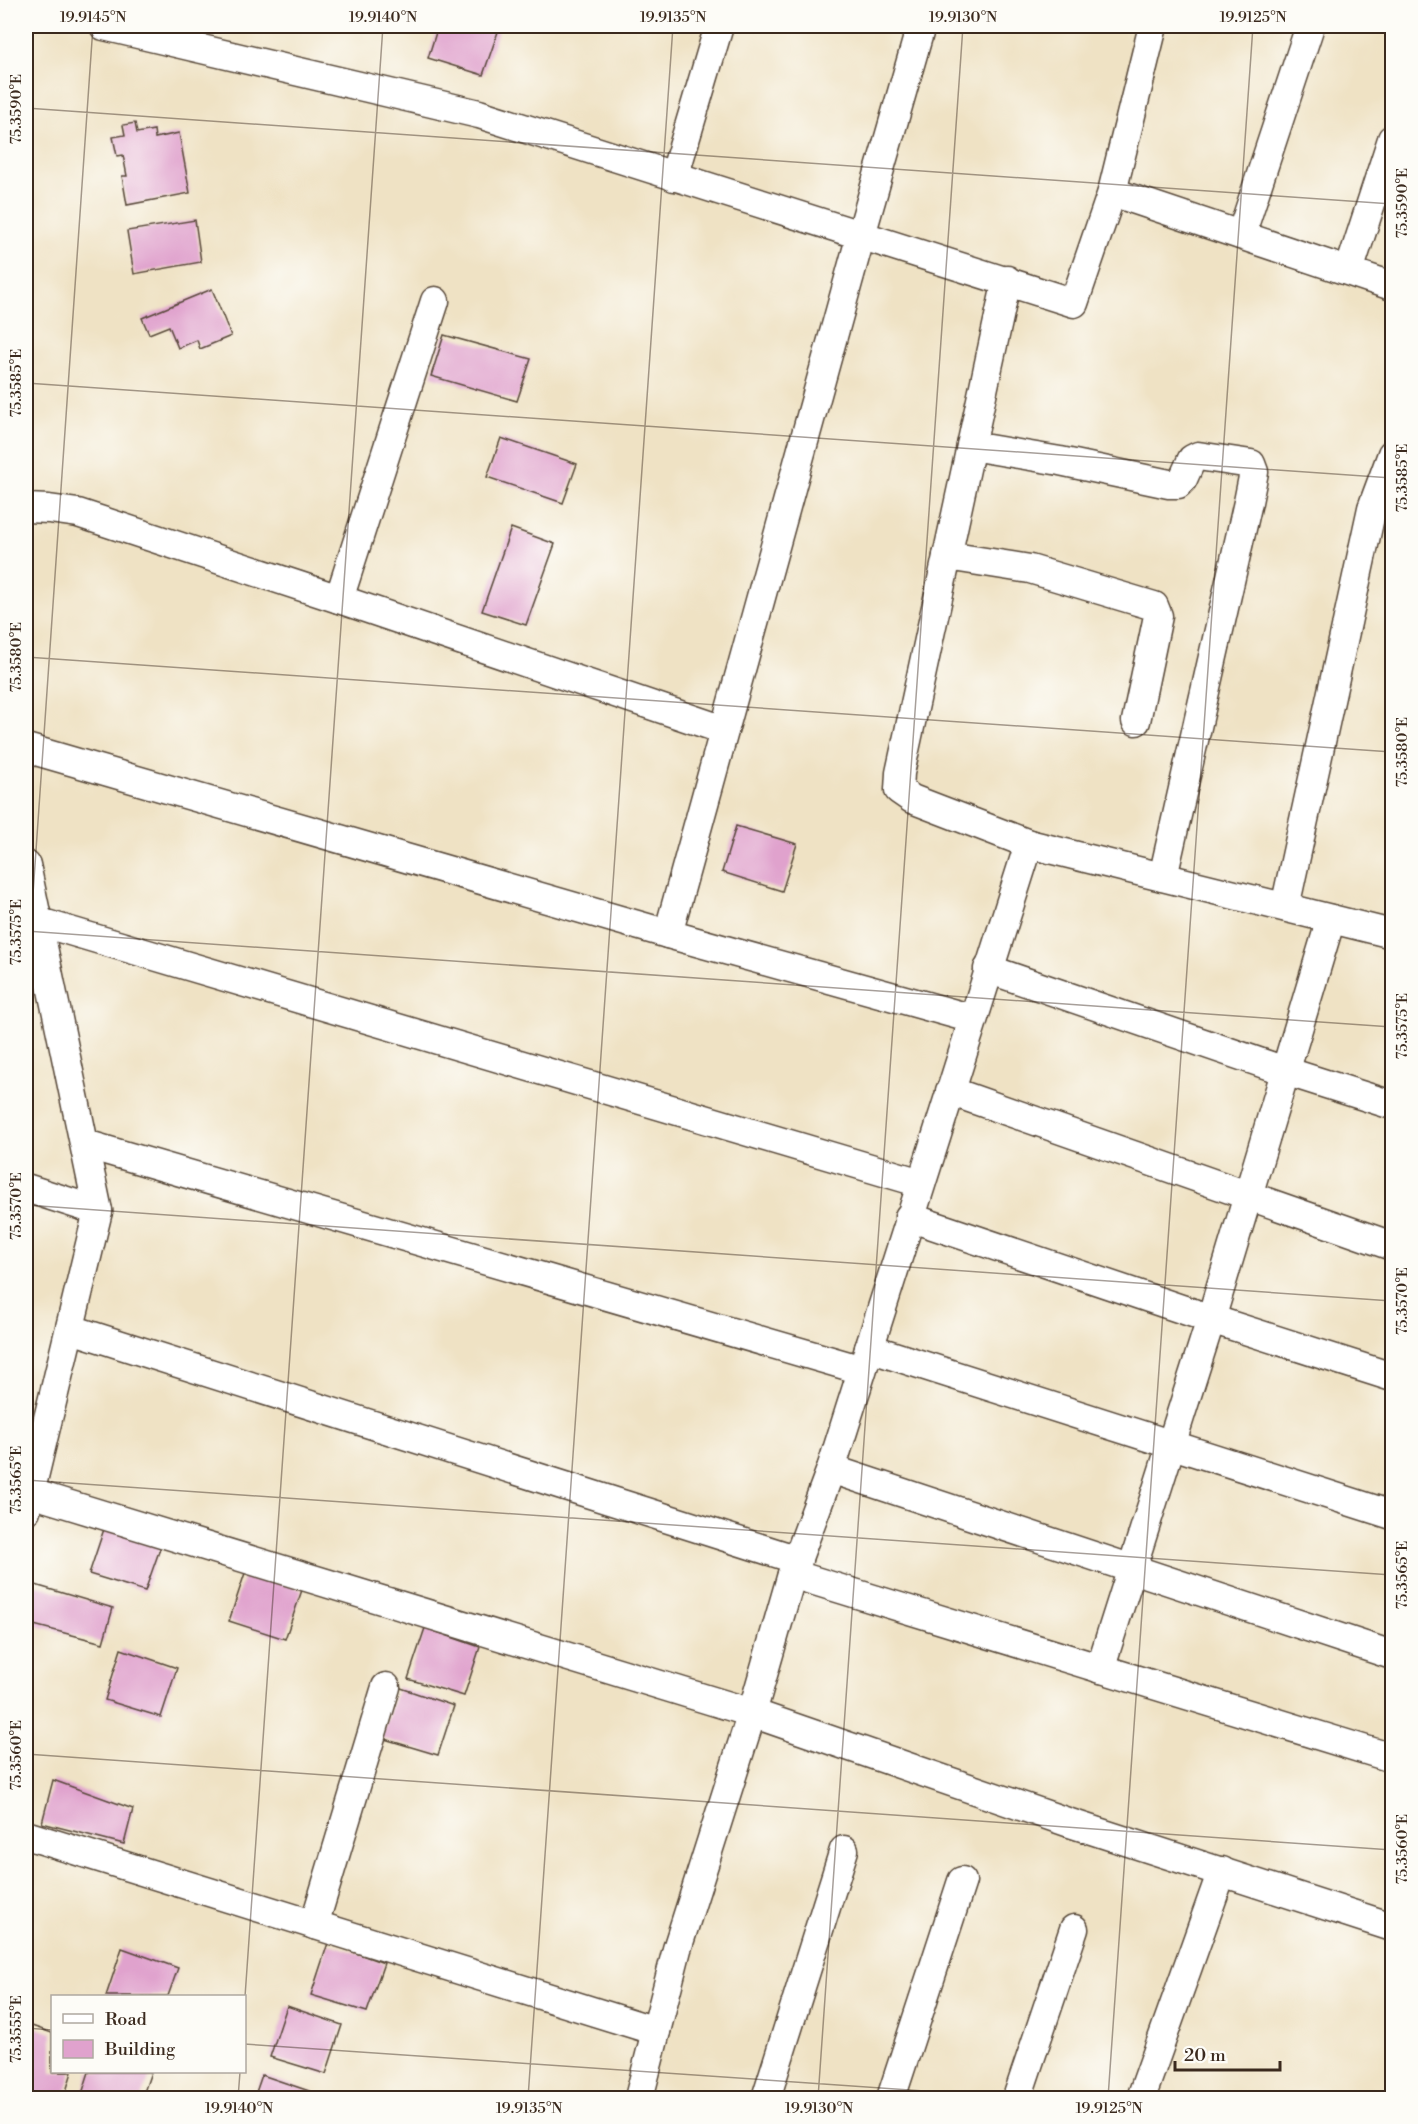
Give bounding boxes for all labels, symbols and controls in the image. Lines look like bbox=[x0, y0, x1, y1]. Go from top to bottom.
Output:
text: 19.9145°N bbox=[60, 8, 126, 27]
text: 19.9140°N bbox=[349, 8, 417, 27]
text: 19.9135°N bbox=[640, 8, 706, 27]
text: 19.9130°N bbox=[929, 8, 997, 27]
text: 19.9125°N bbox=[1219, 8, 1287, 27]
text: 75.3590°E bbox=[7, 74, 26, 144]
text: 75.3590°E bbox=[1393, 168, 1412, 238]
text: 75.3585°E bbox=[7, 349, 26, 417]
text: 75.3585°E bbox=[1393, 444, 1412, 512]
text: 75.3580°E bbox=[7, 622, 26, 692]
text: 75.3580°E bbox=[1393, 717, 1412, 787]
text: 75.3575°E bbox=[7, 899, 26, 965]
text: 75.3575°E bbox=[1393, 993, 1412, 1059]
text: 75.3570°E bbox=[7, 1172, 26, 1240]
text: 75.3570°E bbox=[1393, 1267, 1412, 1335]
text: 75.3565°E bbox=[7, 1446, 26, 1514]
text: 75.3565°E bbox=[1393, 1541, 1412, 1609]
text: 75.3560°E bbox=[7, 1720, 26, 1790]
text: 75.3560°E bbox=[1393, 1814, 1412, 1884]
text: 75.3555°E bbox=[7, 1995, 26, 2063]
legend bbox=[51, 1995, 246, 2073]
text: Road bbox=[105, 2008, 148, 2031]
scale bar bbox=[1175, 2034, 1280, 2072]
text: Building bbox=[104, 2038, 176, 2061]
text: 20 m bbox=[1184, 2044, 1226, 2067]
text: 19.9140°N bbox=[205, 2099, 273, 2118]
text: 19.9135°N bbox=[496, 2099, 562, 2118]
text: 19.9130°N bbox=[785, 2099, 853, 2118]
text: 19.9125°N bbox=[1075, 2099, 1143, 2118]

